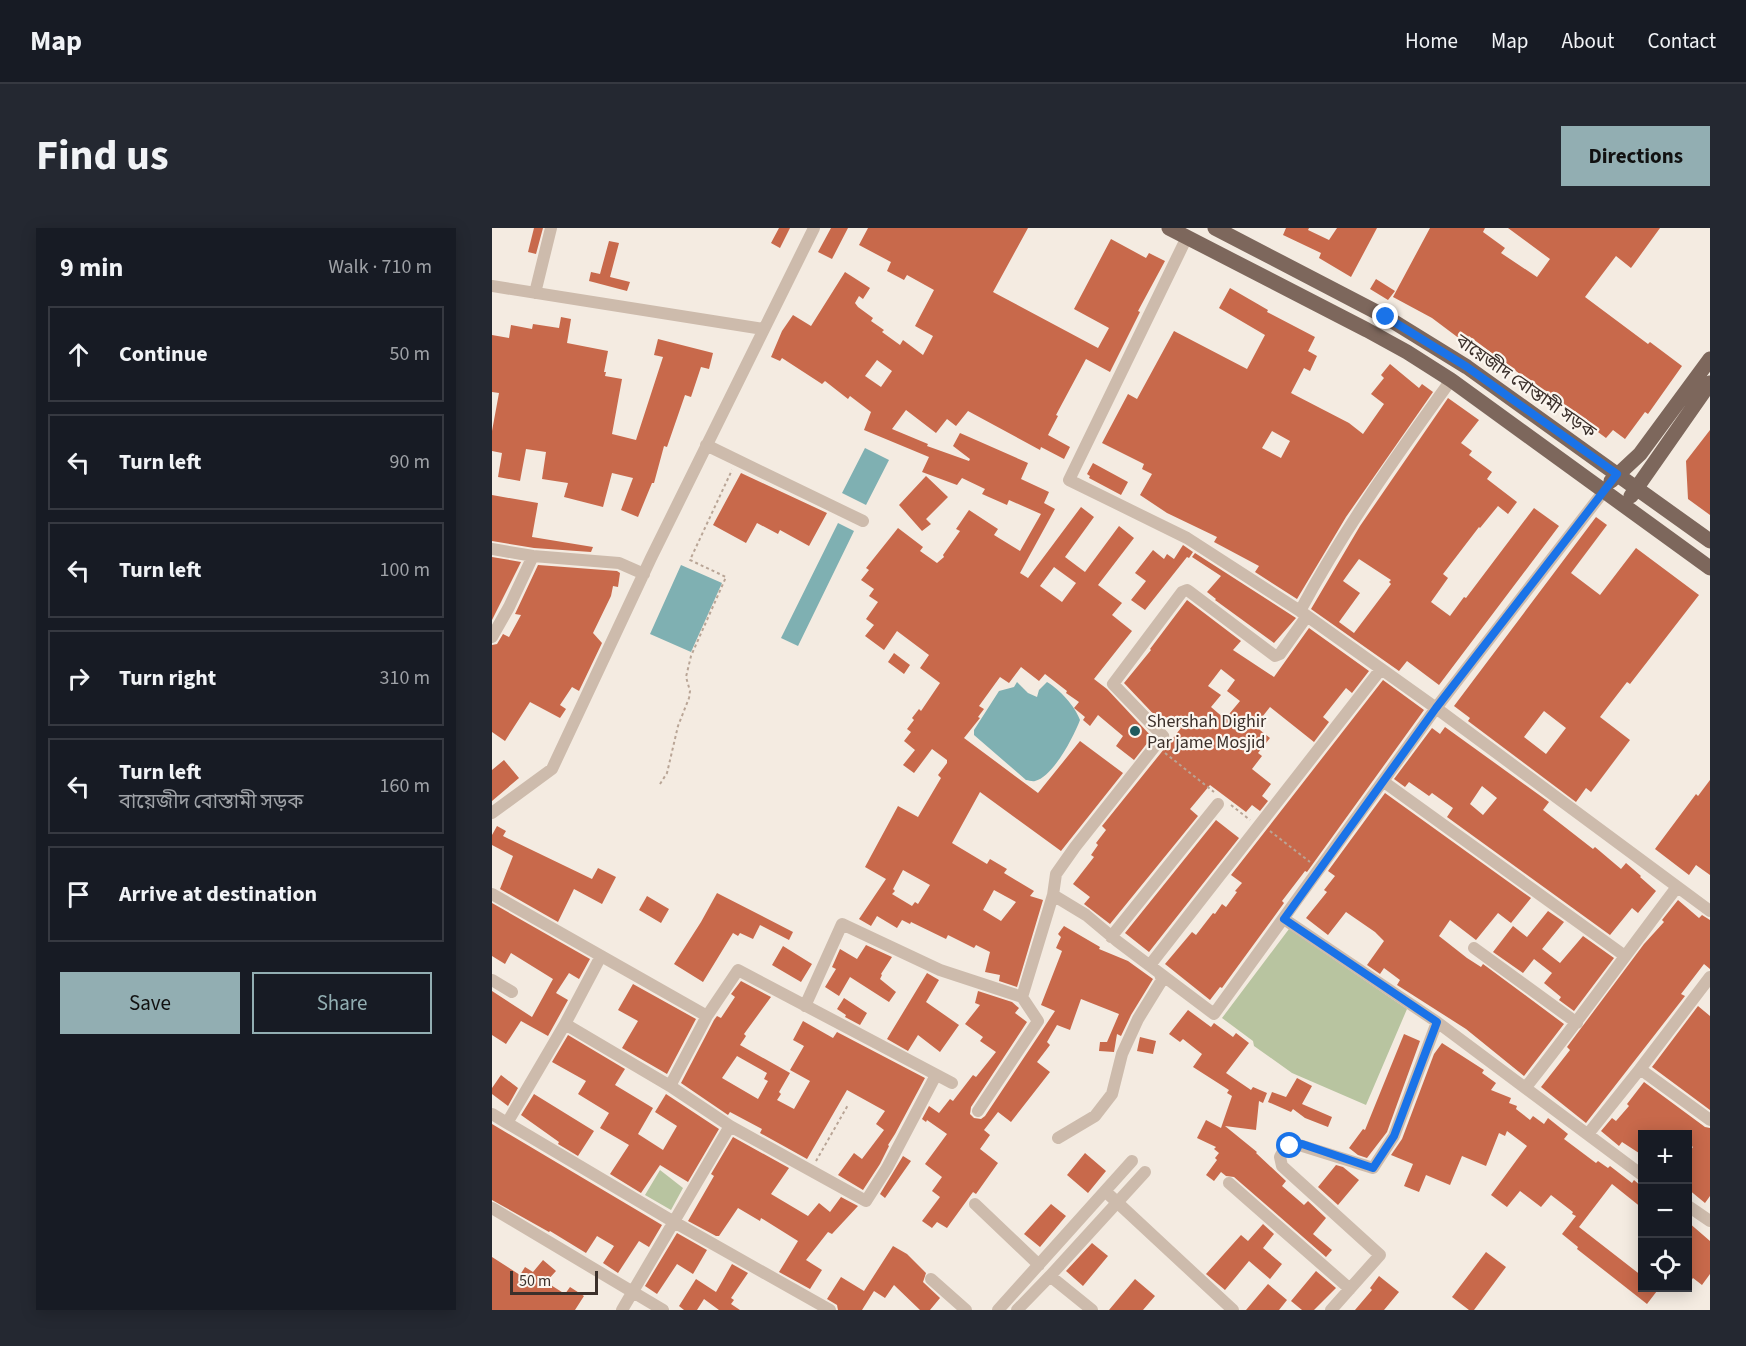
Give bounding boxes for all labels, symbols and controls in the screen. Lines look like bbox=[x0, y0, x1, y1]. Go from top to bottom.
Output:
text: Map bbox=[30, 21, 82, 61]
text: Home bbox=[1405, 26, 1458, 56]
text: Map bbox=[1491, 26, 1529, 56]
text: About bbox=[1562, 26, 1614, 56]
text: Contact bbox=[1647, 26, 1716, 56]
text: Find us bbox=[36, 126, 169, 186]
button: Directions bbox=[1561, 126, 1710, 186]
text: 9 min bbox=[60, 249, 123, 286]
text: Walk · 710 m bbox=[328, 253, 432, 281]
route end bbox=[1372, 303, 1398, 329]
street label: বায়েজীদ বোস্তামী সড়ক bbox=[1450, 328, 1601, 445]
icon: ahead bbox=[62, 338, 95, 371]
text: Continue bbox=[119, 338, 208, 370]
text: 50 m bbox=[390, 340, 430, 368]
icon: left bbox=[62, 446, 95, 479]
text: Turn left bbox=[119, 446, 201, 478]
text: 90 m bbox=[390, 448, 430, 476]
icon: left bbox=[62, 554, 95, 587]
text: Turn left bbox=[119, 554, 201, 586]
text: 100 m bbox=[380, 556, 430, 584]
icon: right bbox=[62, 662, 95, 695]
text: Turn right bbox=[119, 662, 216, 694]
text: 310 m bbox=[380, 664, 430, 692]
place label: Shershah Dighir Par jame Mosjid bbox=[1147, 709, 1267, 755]
marker: Shershah Dighir Par jame Mosjid bbox=[1128, 724, 1142, 738]
text: Turn left bbox=[119, 756, 201, 788]
icon: left bbox=[62, 770, 95, 803]
text: 160 m bbox=[380, 772, 430, 800]
text: বায়েজীদ বোস্তামী সড়ক bbox=[119, 788, 303, 816]
icon: arrive bbox=[62, 878, 95, 911]
text: Arrive at destination bbox=[119, 878, 317, 910]
button: Save bbox=[60, 972, 240, 1034]
button: Share bbox=[252, 972, 432, 1034]
map controls bbox=[1638, 1130, 1692, 1292]
button: + bbox=[1638, 1130, 1692, 1184]
route start bbox=[1276, 1132, 1302, 1158]
button: − bbox=[1638, 1184, 1692, 1238]
button: locate bbox=[1638, 1238, 1692, 1292]
scale bar bbox=[510, 1268, 598, 1296]
text: 50 m bbox=[519, 1270, 551, 1292]

